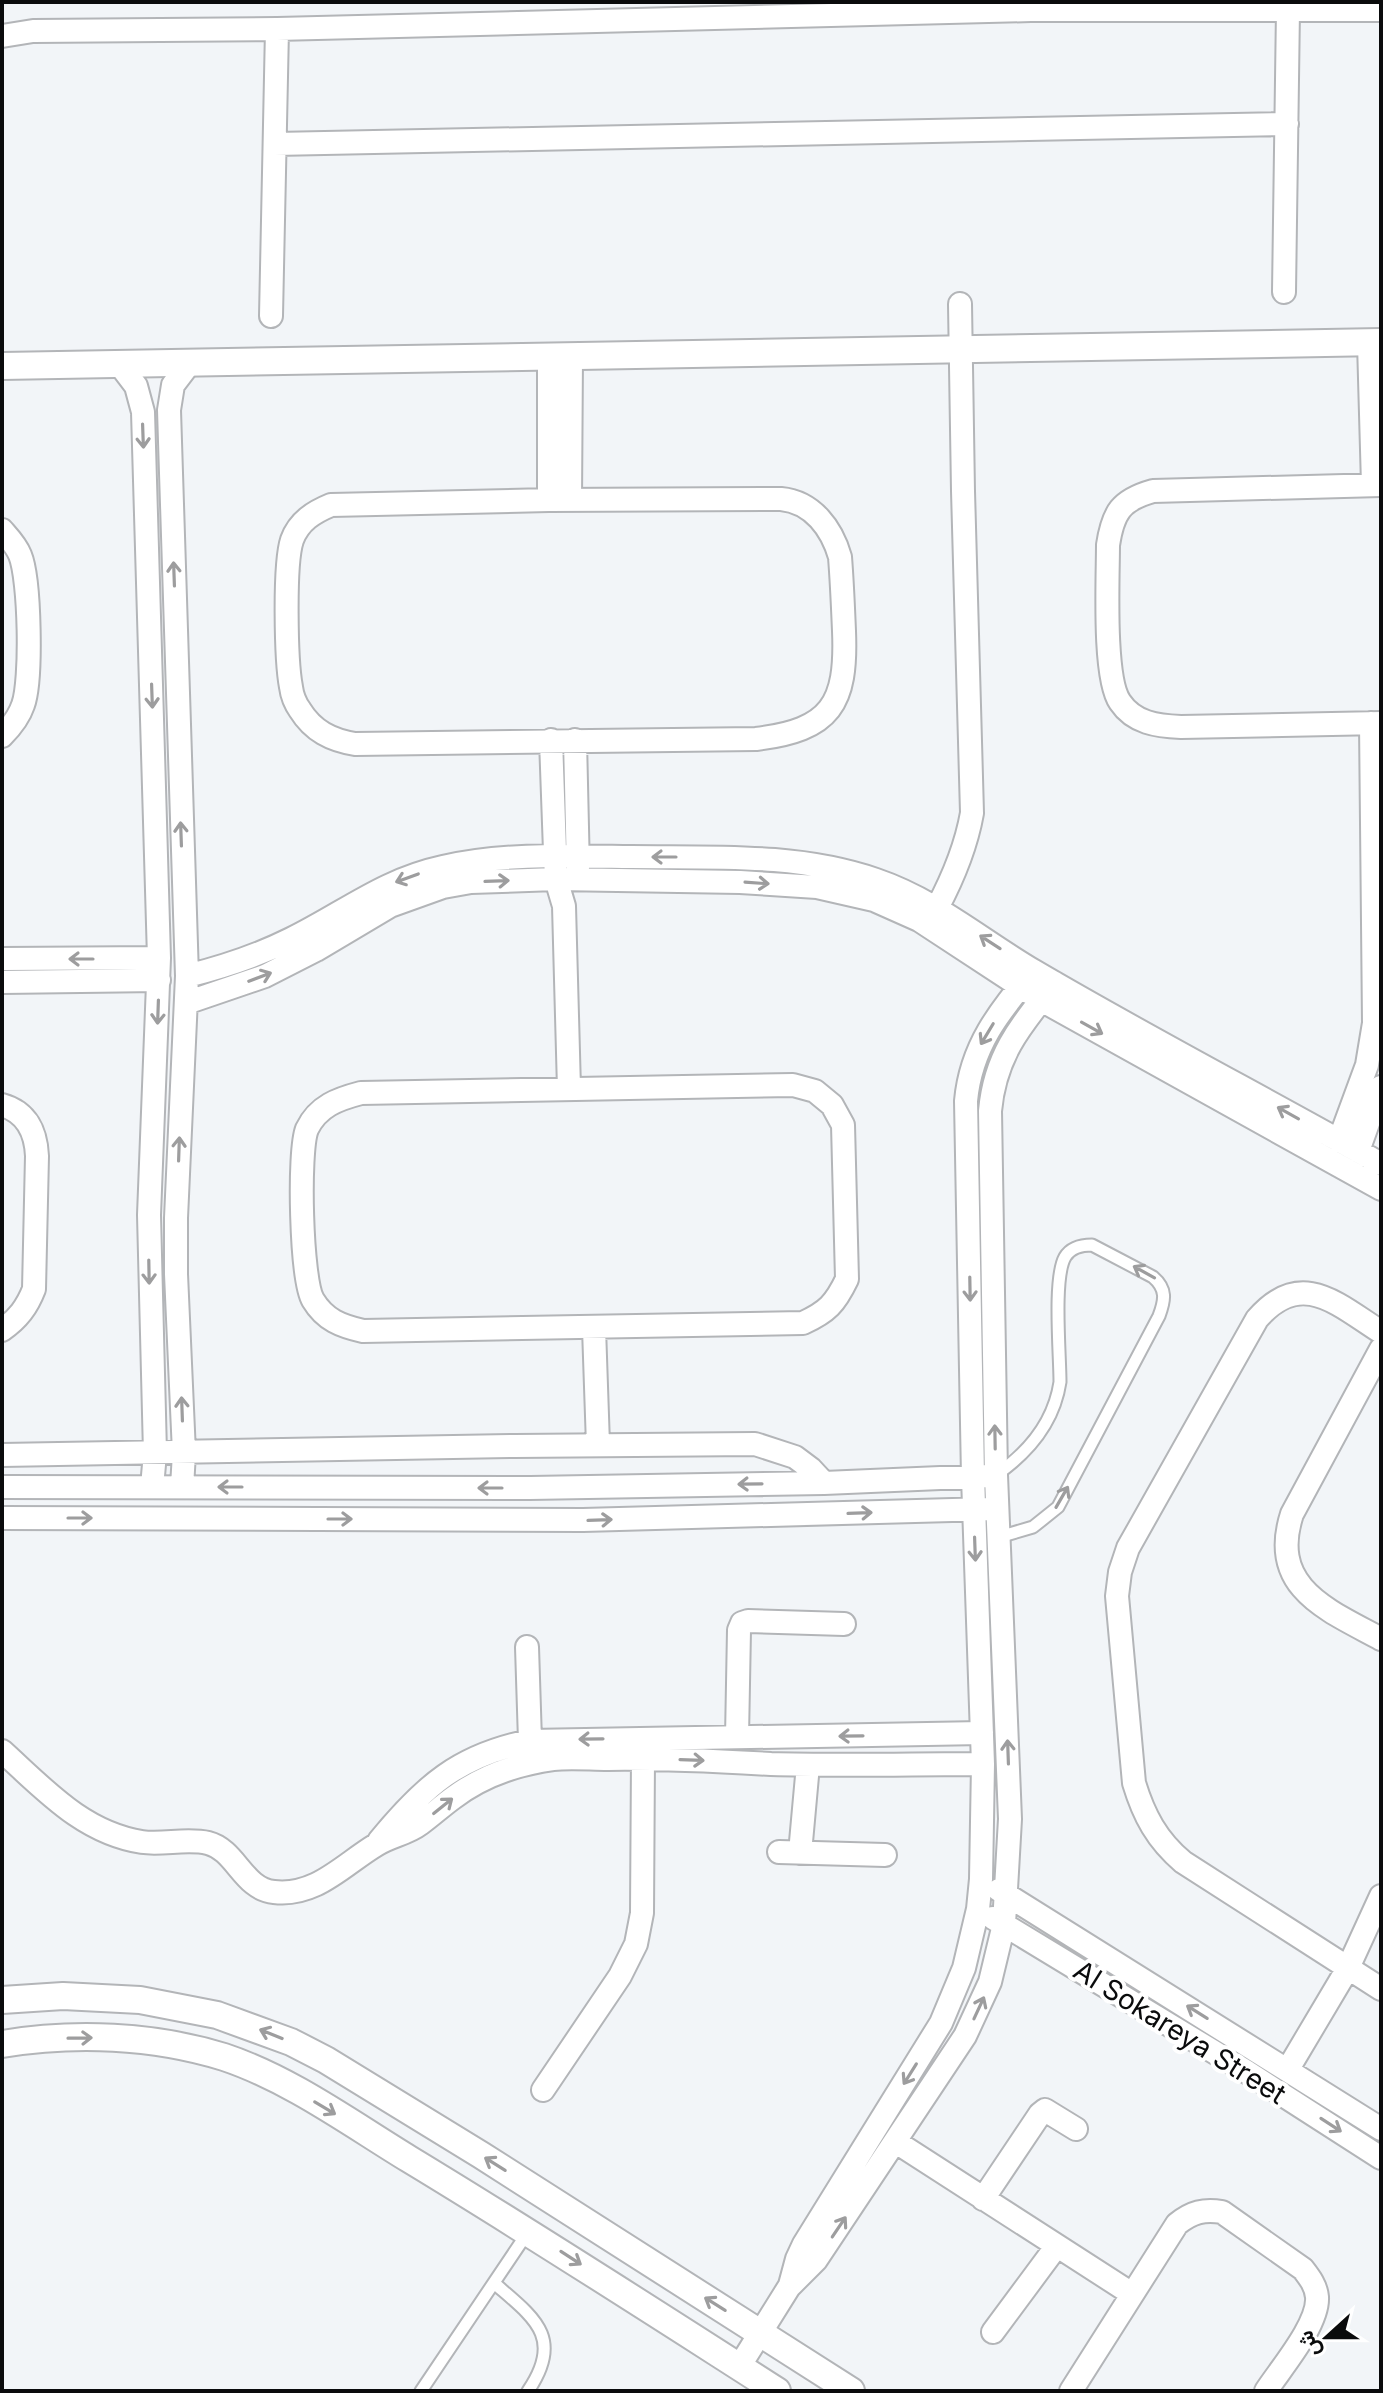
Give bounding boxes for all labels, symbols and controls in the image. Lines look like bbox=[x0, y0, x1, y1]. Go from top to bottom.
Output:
one-way arrow bbox=[136, 422, 151, 449]
one-way arrow bbox=[166, 561, 181, 588]
one-way arrow bbox=[145, 682, 160, 709]
one-way arrow bbox=[173, 821, 188, 848]
one-way arrow bbox=[651, 849, 678, 865]
one-way arrow bbox=[395, 871, 420, 886]
one-way arrow bbox=[483, 873, 510, 888]
one-way arrow bbox=[743, 876, 770, 891]
one-way arrow bbox=[979, 934, 1001, 951]
one-way arrow bbox=[68, 951, 95, 967]
one-way arrow bbox=[247, 969, 272, 983]
one-way arrow bbox=[150, 998, 165, 1025]
one-way arrow bbox=[1080, 1020, 1103, 1036]
one-way arrow bbox=[979, 1022, 995, 1045]
one-way arrow bbox=[1277, 1104, 1301, 1120]
one-way arrow bbox=[171, 1136, 186, 1163]
one-way arrow bbox=[141, 1258, 157, 1285]
one-way arrow bbox=[1133, 1264, 1156, 1280]
one-way arrow bbox=[963, 1275, 978, 1302]
one-way arrow bbox=[174, 1396, 189, 1423]
one-way arrow bbox=[987, 1424, 1003, 1451]
one-way arrow bbox=[737, 1476, 764, 1492]
one-way arrow bbox=[217, 1479, 244, 1495]
one-way arrow bbox=[477, 1480, 504, 1496]
one-way arrow bbox=[1054, 1486, 1070, 1509]
one-way arrow bbox=[846, 1505, 873, 1520]
one-way arrow bbox=[66, 1510, 93, 1526]
one-way arrow bbox=[326, 1511, 353, 1527]
one-way arrow bbox=[586, 1512, 613, 1528]
one-way arrow bbox=[968, 1535, 983, 1562]
one-way arrow bbox=[838, 1728, 865, 1744]
one-way arrow bbox=[578, 1731, 605, 1747]
one-way arrow bbox=[1000, 1739, 1015, 1766]
one-way arrow bbox=[678, 1753, 705, 1768]
one-way arrow bbox=[432, 1797, 453, 1815]
street label: Al Sokareya Street bbox=[1068, 1953, 1292, 2111]
one-way arrow bbox=[972, 1996, 987, 2020]
one-way arrow bbox=[1186, 2004, 1209, 2020]
one-way arrow bbox=[259, 2025, 284, 2040]
one-way arrow bbox=[66, 2030, 93, 2046]
one-way arrow bbox=[901, 2062, 917, 2085]
one-way arrow bbox=[313, 2100, 336, 2116]
one-way arrow bbox=[1319, 2117, 1341, 2134]
one-way arrow bbox=[484, 2156, 507, 2172]
one-way arrow bbox=[831, 2216, 847, 2238]
one-way arrow bbox=[559, 2251, 582, 2267]
one-way arrow bbox=[704, 2295, 727, 2311]
north arrow bbox=[1287, 2297, 1367, 2377]
text: ش bbox=[1291, 2327, 1326, 2361]

